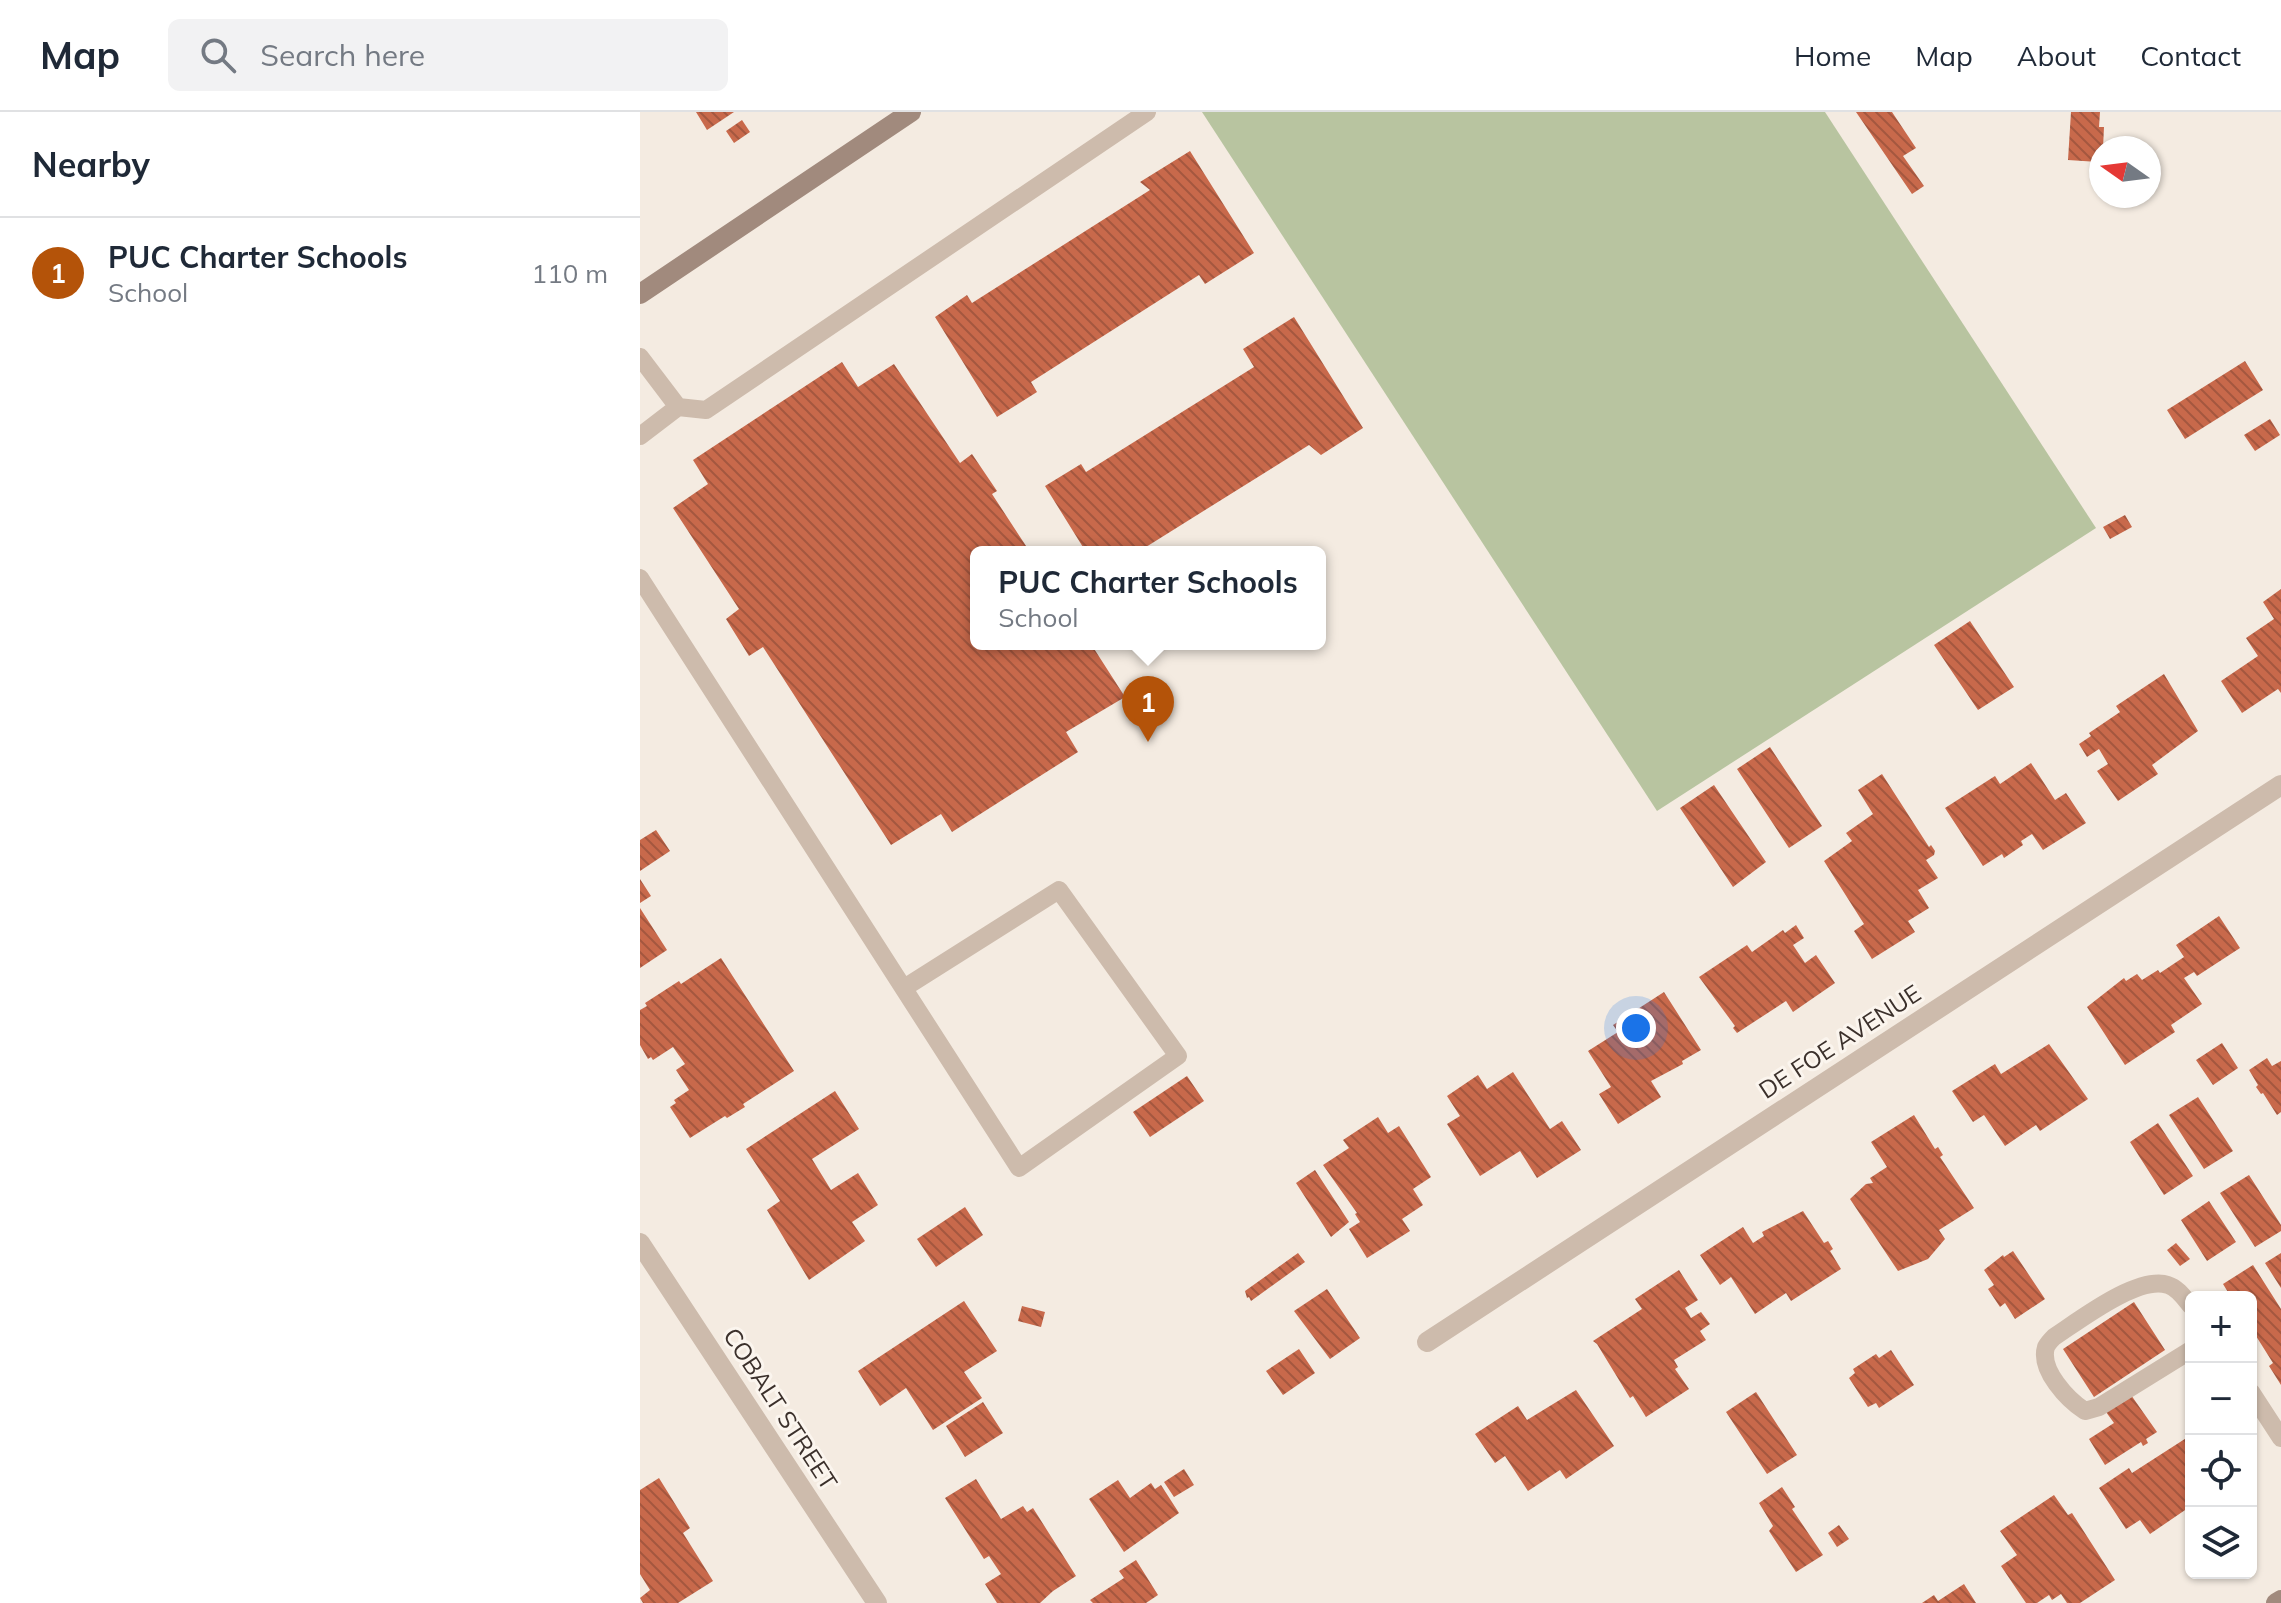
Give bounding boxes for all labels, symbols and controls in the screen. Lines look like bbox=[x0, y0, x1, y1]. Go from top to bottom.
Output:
search box bbox=[168, 19, 728, 91]
text: Map bbox=[40, 31, 120, 79]
icon: search bbox=[196, 33, 240, 77]
text: Search here bbox=[260, 36, 425, 74]
text: Home bbox=[1794, 38, 1871, 73]
text: Map bbox=[1915, 38, 1973, 73]
text: About bbox=[2017, 38, 2096, 73]
text: Contact bbox=[2140, 38, 2241, 73]
north arrow bbox=[2089, 136, 2161, 208]
text: Nearby bbox=[32, 143, 150, 186]
text: PUC Charter Schools bbox=[108, 238, 407, 276]
text: 1 bbox=[50, 257, 66, 290]
text: 110 m bbox=[532, 257, 608, 290]
text: School bbox=[108, 276, 188, 309]
popup bbox=[970, 546, 1326, 650]
text: PUC Charter Schools bbox=[998, 563, 1298, 601]
text: School bbox=[998, 601, 1078, 634]
pin: 1 bbox=[1122, 676, 1174, 742]
street label: DE FOE AVENUE bbox=[1753, 978, 1926, 1105]
your location bbox=[1616, 1008, 1656, 1048]
map controls bbox=[2185, 1291, 2257, 1579]
button: + bbox=[2185, 1291, 2257, 1363]
street label: COBALT STREET bbox=[717, 1322, 845, 1495]
button: − bbox=[2185, 1363, 2257, 1435]
button: locate bbox=[2185, 1435, 2257, 1507]
button: layers bbox=[2185, 1507, 2257, 1579]

